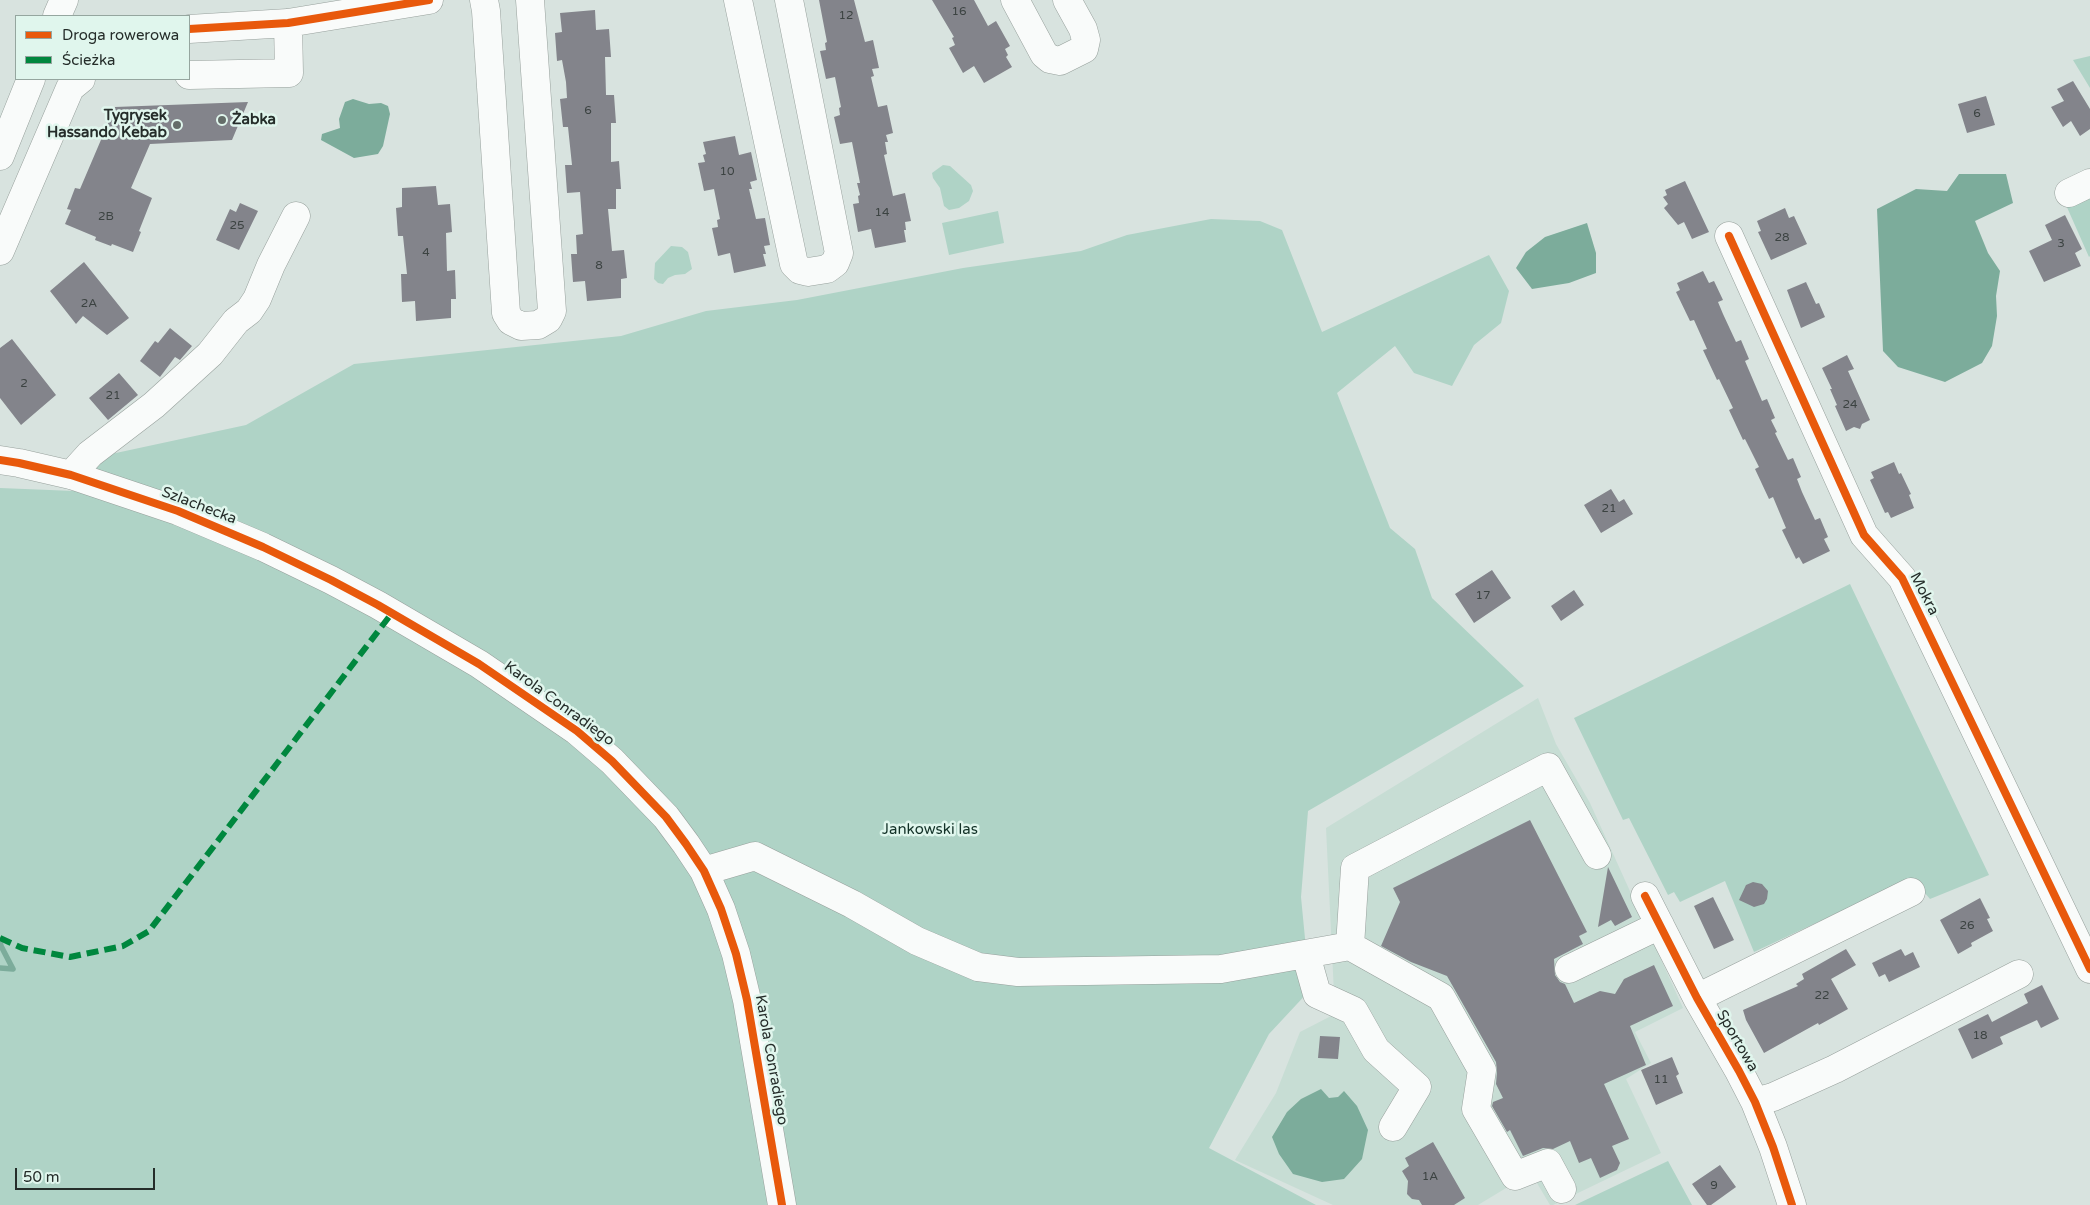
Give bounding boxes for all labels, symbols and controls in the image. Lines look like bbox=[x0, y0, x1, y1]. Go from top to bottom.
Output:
house number: 16 bbox=[951, 5, 967, 19]
house number: 12 bbox=[838, 9, 854, 23]
legend bbox=[15, 15, 190, 80]
text: Droga rowerowa bbox=[62, 26, 179, 44]
text: Ścieżka bbox=[62, 51, 115, 69]
house number: 6 bbox=[584, 104, 592, 118]
place label: Tygrysek Hassando Kebab bbox=[47, 107, 167, 142]
house number: 6 bbox=[1973, 107, 1981, 121]
place label: Żabka bbox=[232, 111, 276, 129]
marker: Żabka bbox=[216, 114, 228, 126]
marker: Tygrysek Hassando Kebab bbox=[171, 119, 183, 131]
house number: 10 bbox=[719, 165, 735, 179]
house number: 14 bbox=[874, 206, 890, 220]
house number: 2B bbox=[98, 210, 114, 224]
house number: 25 bbox=[229, 219, 245, 233]
house number: 28 bbox=[1774, 231, 1790, 245]
house number: 3 bbox=[2057, 237, 2065, 251]
house number: 4 bbox=[422, 246, 430, 260]
house number: 8 bbox=[595, 259, 603, 273]
house number: 2A bbox=[81, 297, 97, 311]
house number: 2 bbox=[20, 377, 28, 391]
house number: 21 bbox=[105, 389, 121, 403]
house number: 24 bbox=[1842, 398, 1858, 412]
street label: Szlachecka bbox=[159, 483, 239, 529]
house number: 21 bbox=[1601, 502, 1617, 516]
street label: Mokra bbox=[1906, 570, 1942, 618]
house number: 17 bbox=[1475, 589, 1491, 603]
street label: Karola Conradiego bbox=[500, 658, 618, 750]
park label: Jankowski las bbox=[882, 821, 978, 839]
house number: 26 bbox=[1959, 919, 1975, 933]
house number: 22 bbox=[1814, 989, 1830, 1003]
street label: Karola Conradiego bbox=[751, 993, 791, 1127]
street label: Sportowa bbox=[1712, 1007, 1762, 1075]
house number: 18 bbox=[1972, 1029, 1988, 1043]
house number: 11 bbox=[1653, 1073, 1669, 1087]
scale bar bbox=[18, 1158, 158, 1190]
text: 50 m bbox=[23, 1168, 60, 1186]
house number: 1A bbox=[1422, 1170, 1438, 1184]
house number: 9 bbox=[1710, 1179, 1718, 1193]

